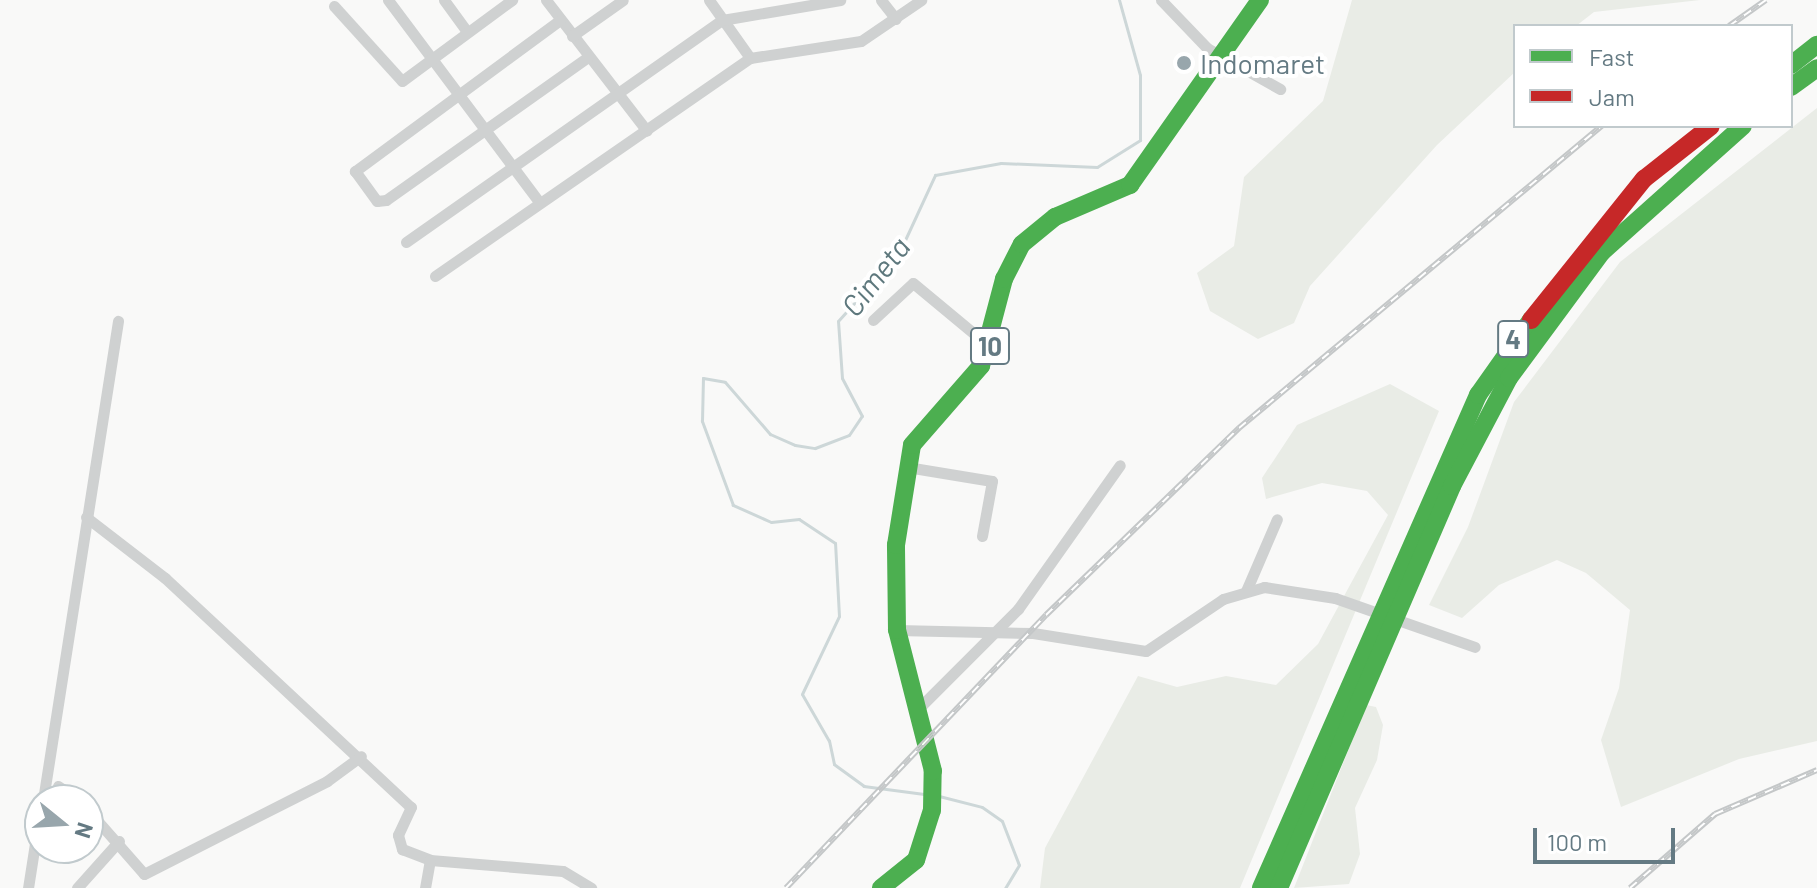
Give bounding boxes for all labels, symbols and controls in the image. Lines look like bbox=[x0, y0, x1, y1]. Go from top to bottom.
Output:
legend bbox=[1513, 24, 1793, 128]
text: Fast bbox=[1589, 42, 1634, 71]
place label: Indomaret bbox=[1200, 46, 1325, 80]
marker: Indomaret bbox=[1175, 54, 1193, 72]
text: Jam bbox=[1589, 82, 1635, 111]
water label: Cimeta bbox=[833, 229, 917, 323]
road number: 4 bbox=[1497, 317, 1529, 361]
road number: 10 bbox=[968, 324, 1012, 368]
north arrow bbox=[24, 784, 104, 864]
scale bar bbox=[1537, 812, 1679, 862]
text: N bbox=[70, 820, 100, 842]
text: 100 m bbox=[1547, 827, 1607, 856]

